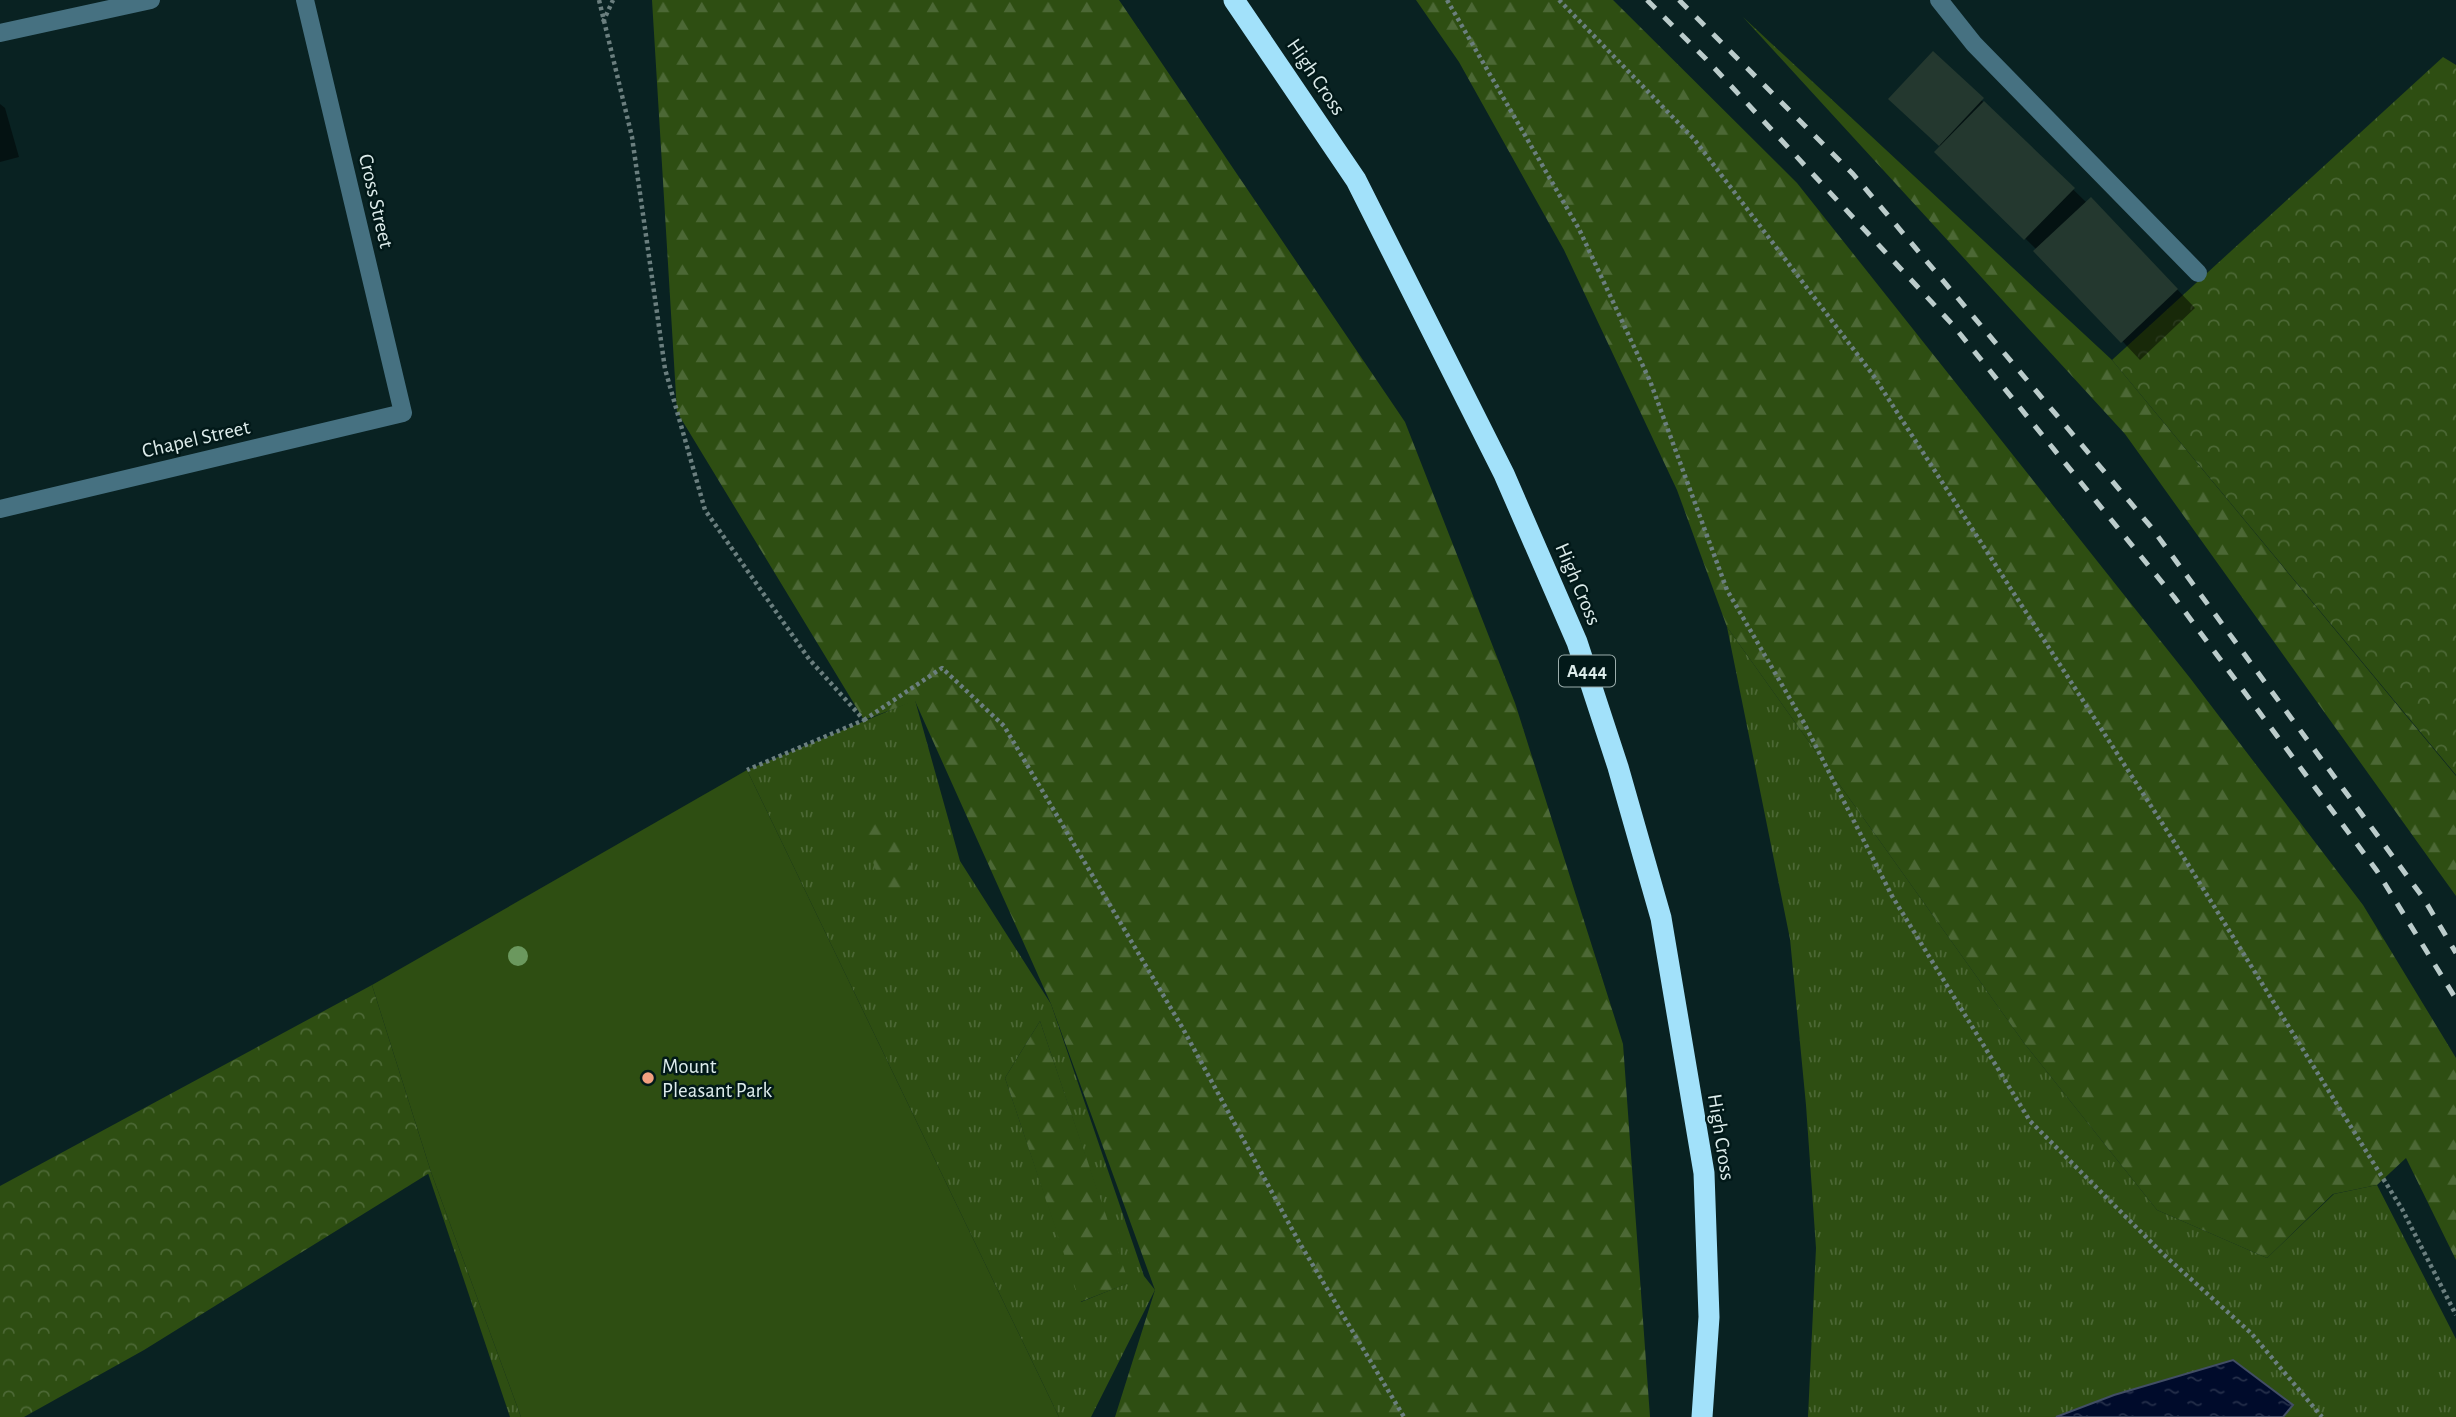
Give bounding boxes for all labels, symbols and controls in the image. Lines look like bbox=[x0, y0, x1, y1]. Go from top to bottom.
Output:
street label: High Cross bbox=[1283, 35, 1349, 119]
street label: Cross Street bbox=[355, 152, 397, 250]
street label: Chapel Street bbox=[140, 416, 252, 462]
street label: High Cross bbox=[1551, 540, 1605, 628]
road number: A444 bbox=[1559, 656, 1615, 686]
place label: Mount Pleasant Park bbox=[662, 1056, 772, 1101]
marker: Mount Pleasant Park bbox=[640, 1070, 656, 1086]
street label: High Cross bbox=[1704, 1092, 1738, 1182]

